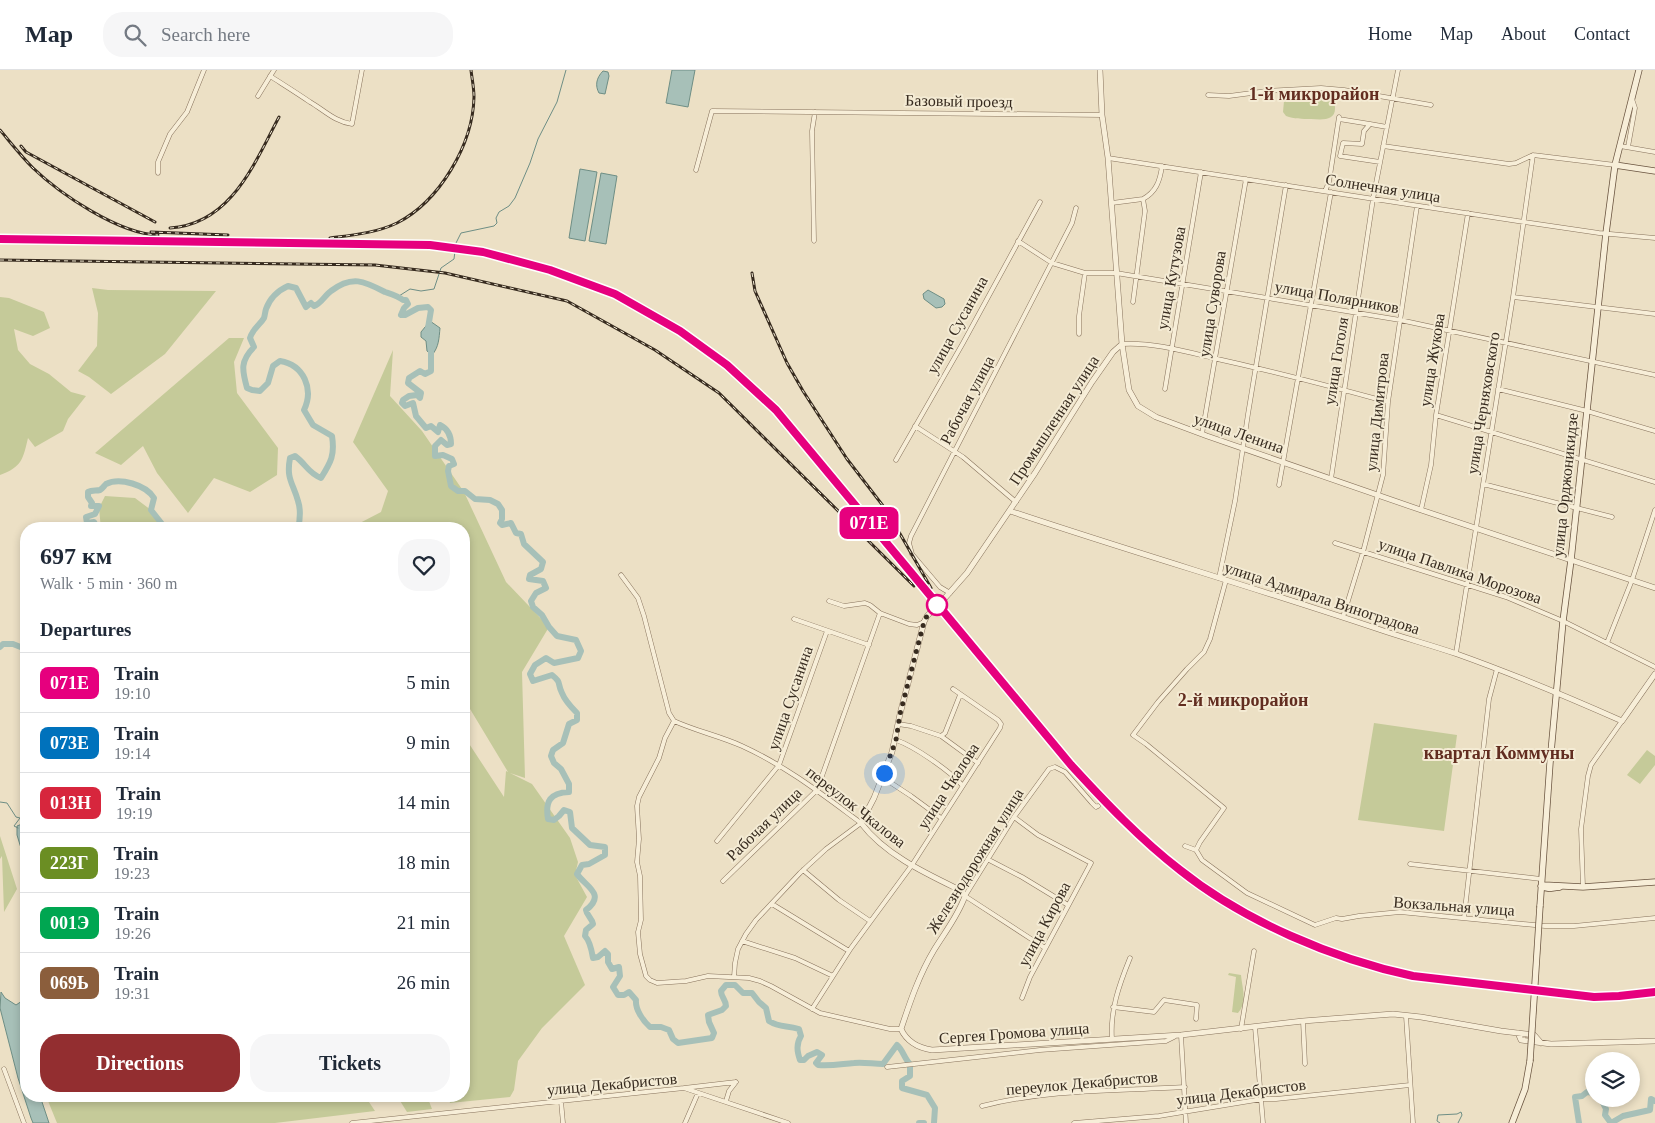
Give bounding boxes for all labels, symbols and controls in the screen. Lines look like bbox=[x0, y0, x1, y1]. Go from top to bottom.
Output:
search box bbox=[103, 12, 453, 57]
text: Map bbox=[25, 21, 73, 47]
icon: search bbox=[121, 21, 149, 49]
text: Search here bbox=[161, 24, 250, 45]
text: Home bbox=[1368, 24, 1412, 44]
text: Map bbox=[1440, 24, 1473, 44]
text: About bbox=[1501, 24, 1546, 44]
text: Contact bbox=[1574, 24, 1630, 44]
district label: 1-й микрорайон bbox=[1249, 84, 1379, 104]
street label: Базовый проезд bbox=[905, 92, 1013, 111]
street label: Солнечная улица bbox=[1324, 171, 1442, 206]
street label: улица Кутузова bbox=[1154, 225, 1189, 331]
street label: улица Суворова bbox=[1195, 249, 1230, 359]
street label: улица Сусанина bbox=[923, 273, 992, 377]
street label: улица Полярников bbox=[1273, 278, 1401, 317]
street label: улица Жукова bbox=[1416, 312, 1449, 408]
street label: улица Гоголя bbox=[1321, 315, 1352, 406]
street label: улица Черняховского bbox=[1463, 331, 1504, 476]
street label: Промышленная улица bbox=[1006, 352, 1103, 488]
street label: улица Димитрова bbox=[1362, 352, 1393, 472]
street label: Рабочая улица bbox=[937, 353, 998, 448]
street label: улица Ленина bbox=[1191, 410, 1286, 457]
street label: улица Орджоникидзе bbox=[1549, 412, 1582, 558]
line badge: 071Е bbox=[834, 507, 904, 539]
text: 071Е bbox=[849, 513, 889, 533]
street label: улица Павлика Морозова bbox=[1376, 535, 1544, 608]
button: heart bbox=[398, 539, 450, 591]
text: 697 км bbox=[40, 543, 112, 569]
street label: улица Адмирала Виноградова bbox=[1222, 558, 1422, 639]
text: Walk · 5 min · 360 m bbox=[40, 575, 177, 592]
unlabelled marker bbox=[926, 594, 948, 616]
text: Departures bbox=[40, 619, 131, 640]
street label: улица Сусанина bbox=[764, 644, 817, 753]
text: Train bbox=[114, 663, 159, 684]
text: 5 min bbox=[406, 672, 450, 693]
text: 071Е bbox=[50, 673, 89, 693]
text: 19:10 bbox=[114, 685, 150, 702]
district label: 2-й микрорайон bbox=[1178, 690, 1308, 710]
text: Train bbox=[114, 723, 159, 744]
text: 9 min bbox=[406, 732, 450, 753]
text: 073Е bbox=[50, 733, 89, 753]
street label: улица Чкалова bbox=[914, 740, 983, 833]
district label: квартал Коммуны bbox=[1424, 743, 1574, 763]
text: 19:14 bbox=[114, 745, 150, 762]
your location bbox=[872, 761, 897, 786]
street label: переулок Чкалова bbox=[802, 763, 909, 852]
text: Train bbox=[116, 783, 161, 804]
street label: Рабочая улица bbox=[723, 784, 806, 865]
street label: Железнодорожная улица bbox=[923, 785, 1027, 937]
text: 14 min bbox=[397, 792, 450, 813]
text: 013Н bbox=[50, 793, 91, 813]
text: 19:19 bbox=[116, 805, 152, 822]
text: Train bbox=[113, 843, 159, 864]
text: 18 min bbox=[397, 852, 450, 873]
text: 223Г bbox=[50, 853, 88, 873]
text: 19:23 bbox=[113, 865, 150, 882]
street label: улица Кирова bbox=[1015, 879, 1074, 970]
street label: Вокзальная улица bbox=[1393, 893, 1515, 920]
text: Train bbox=[114, 903, 159, 924]
text: 21 min bbox=[397, 912, 450, 933]
text: 001Э bbox=[50, 913, 89, 933]
text: 19:26 bbox=[114, 925, 151, 942]
text: Train bbox=[114, 963, 159, 984]
text: 26 min bbox=[397, 972, 450, 993]
text: 069Ь bbox=[50, 973, 89, 993]
text: 19:31 bbox=[114, 985, 150, 1002]
street label: Сергея Громова улица bbox=[938, 1019, 1090, 1048]
button: Directions bbox=[40, 1034, 240, 1092]
button: Tickets bbox=[250, 1034, 450, 1092]
map controls bbox=[1585, 1052, 1640, 1107]
button: layers bbox=[1585, 1052, 1640, 1107]
street label: переулок Декабристов bbox=[1005, 1068, 1159, 1099]
street label: улица Декабристов bbox=[546, 1070, 678, 1099]
street label: улица Декабристов bbox=[1175, 1076, 1307, 1109]

